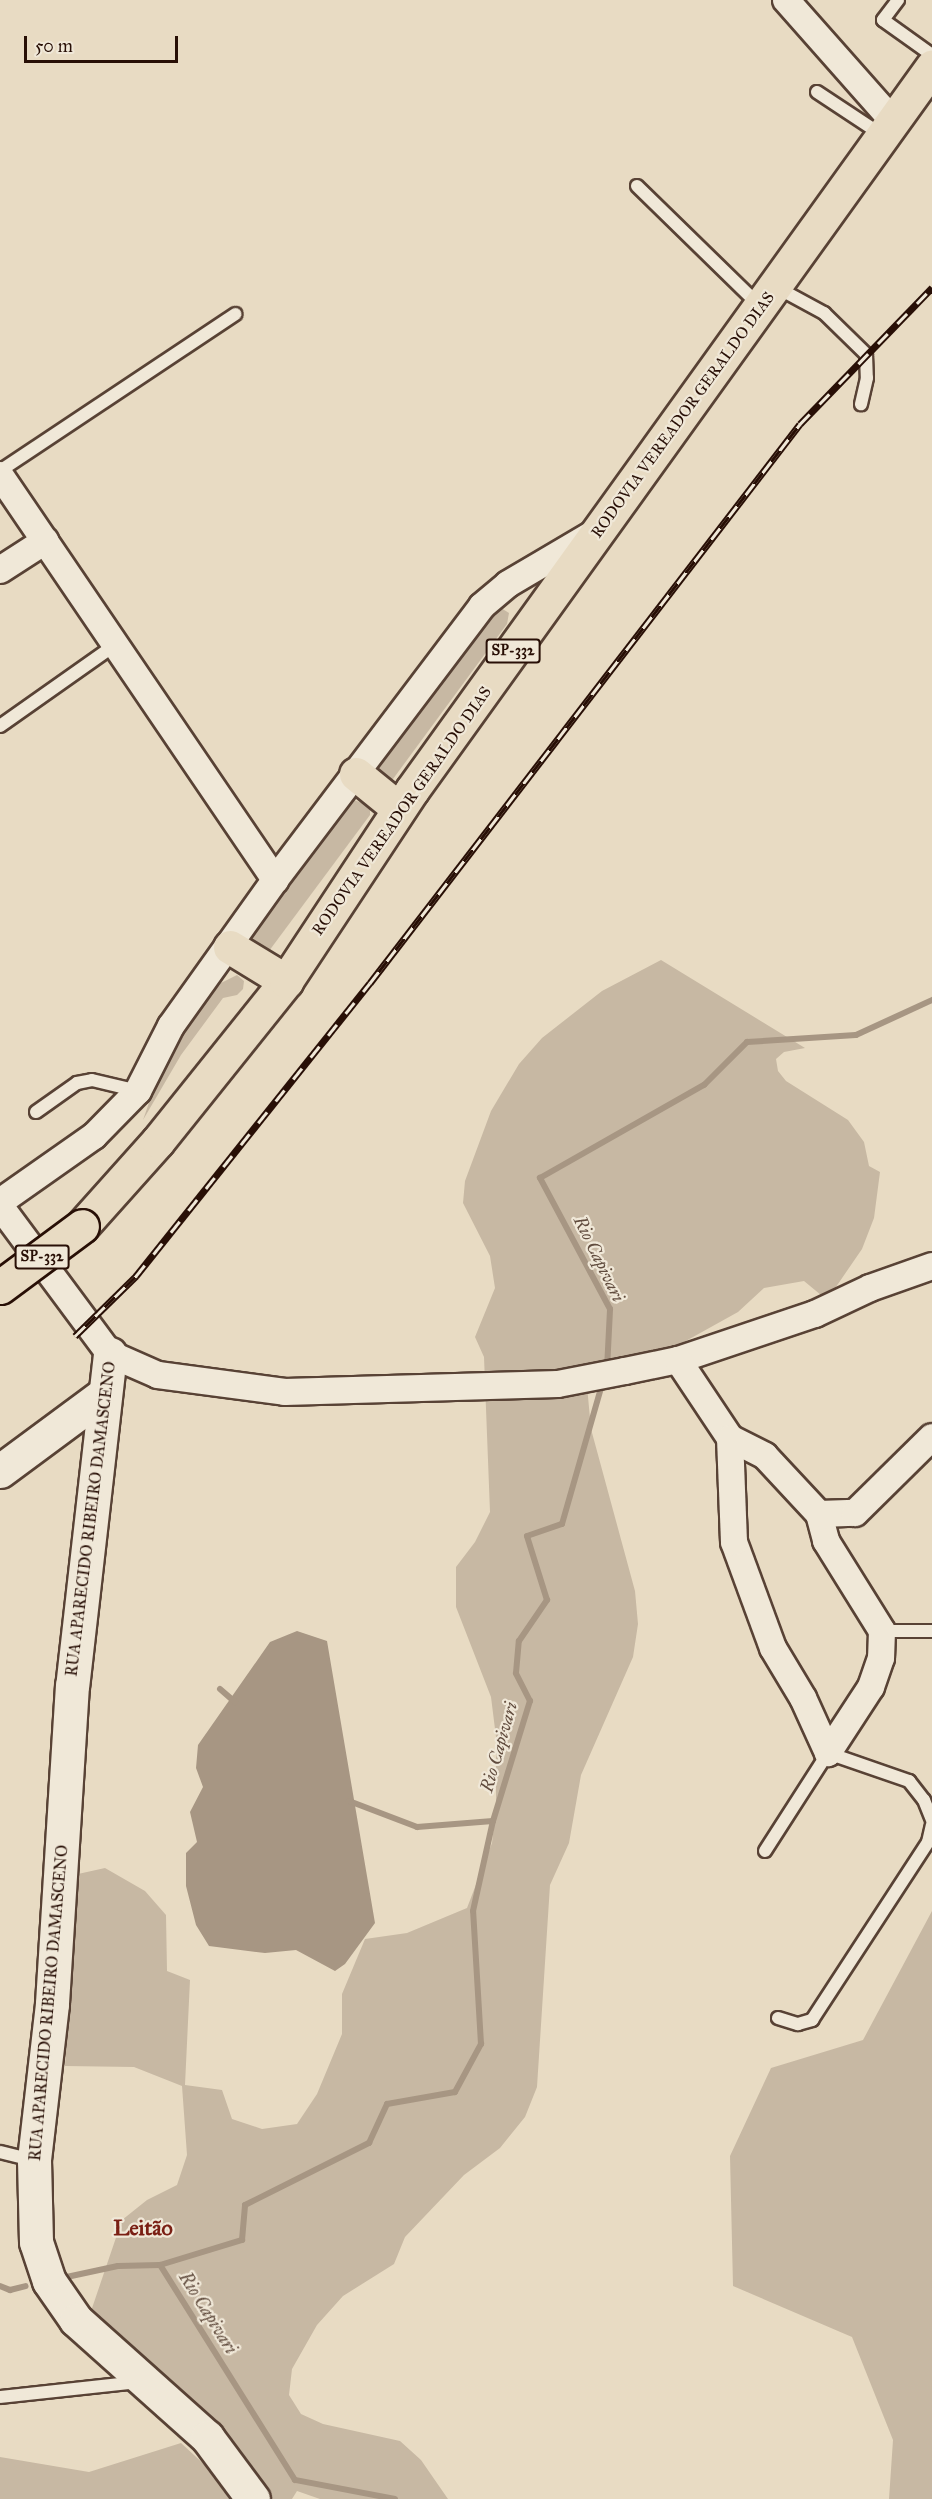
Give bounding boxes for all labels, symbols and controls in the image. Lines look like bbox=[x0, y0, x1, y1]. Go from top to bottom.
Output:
scale bar bbox=[27, 24, 182, 62]
text: 50 m bbox=[35, 35, 73, 57]
street label: RODOVIA VEREADOR GERALDO DIAS bbox=[587, 288, 779, 542]
road number: SP-332 bbox=[484, 639, 542, 663]
street label: RODOVIA VEREADOR GERALDO DIAS bbox=[308, 683, 496, 939]
water label: Rio Capivari bbox=[569, 1213, 629, 1305]
road number: SP-332 bbox=[14, 1245, 70, 1269]
street label: RUA APARECIDO RIBEIRO DAMASCENO bbox=[62, 1360, 120, 1678]
water label: Rio Capivari bbox=[476, 1699, 522, 1795]
street label: RUA APARECIDO RIBEIRO DAMASCENO bbox=[26, 1844, 72, 2162]
district label: Leitão bbox=[113, 2215, 173, 2241]
water label: Rio Capivari bbox=[174, 2268, 242, 2358]

